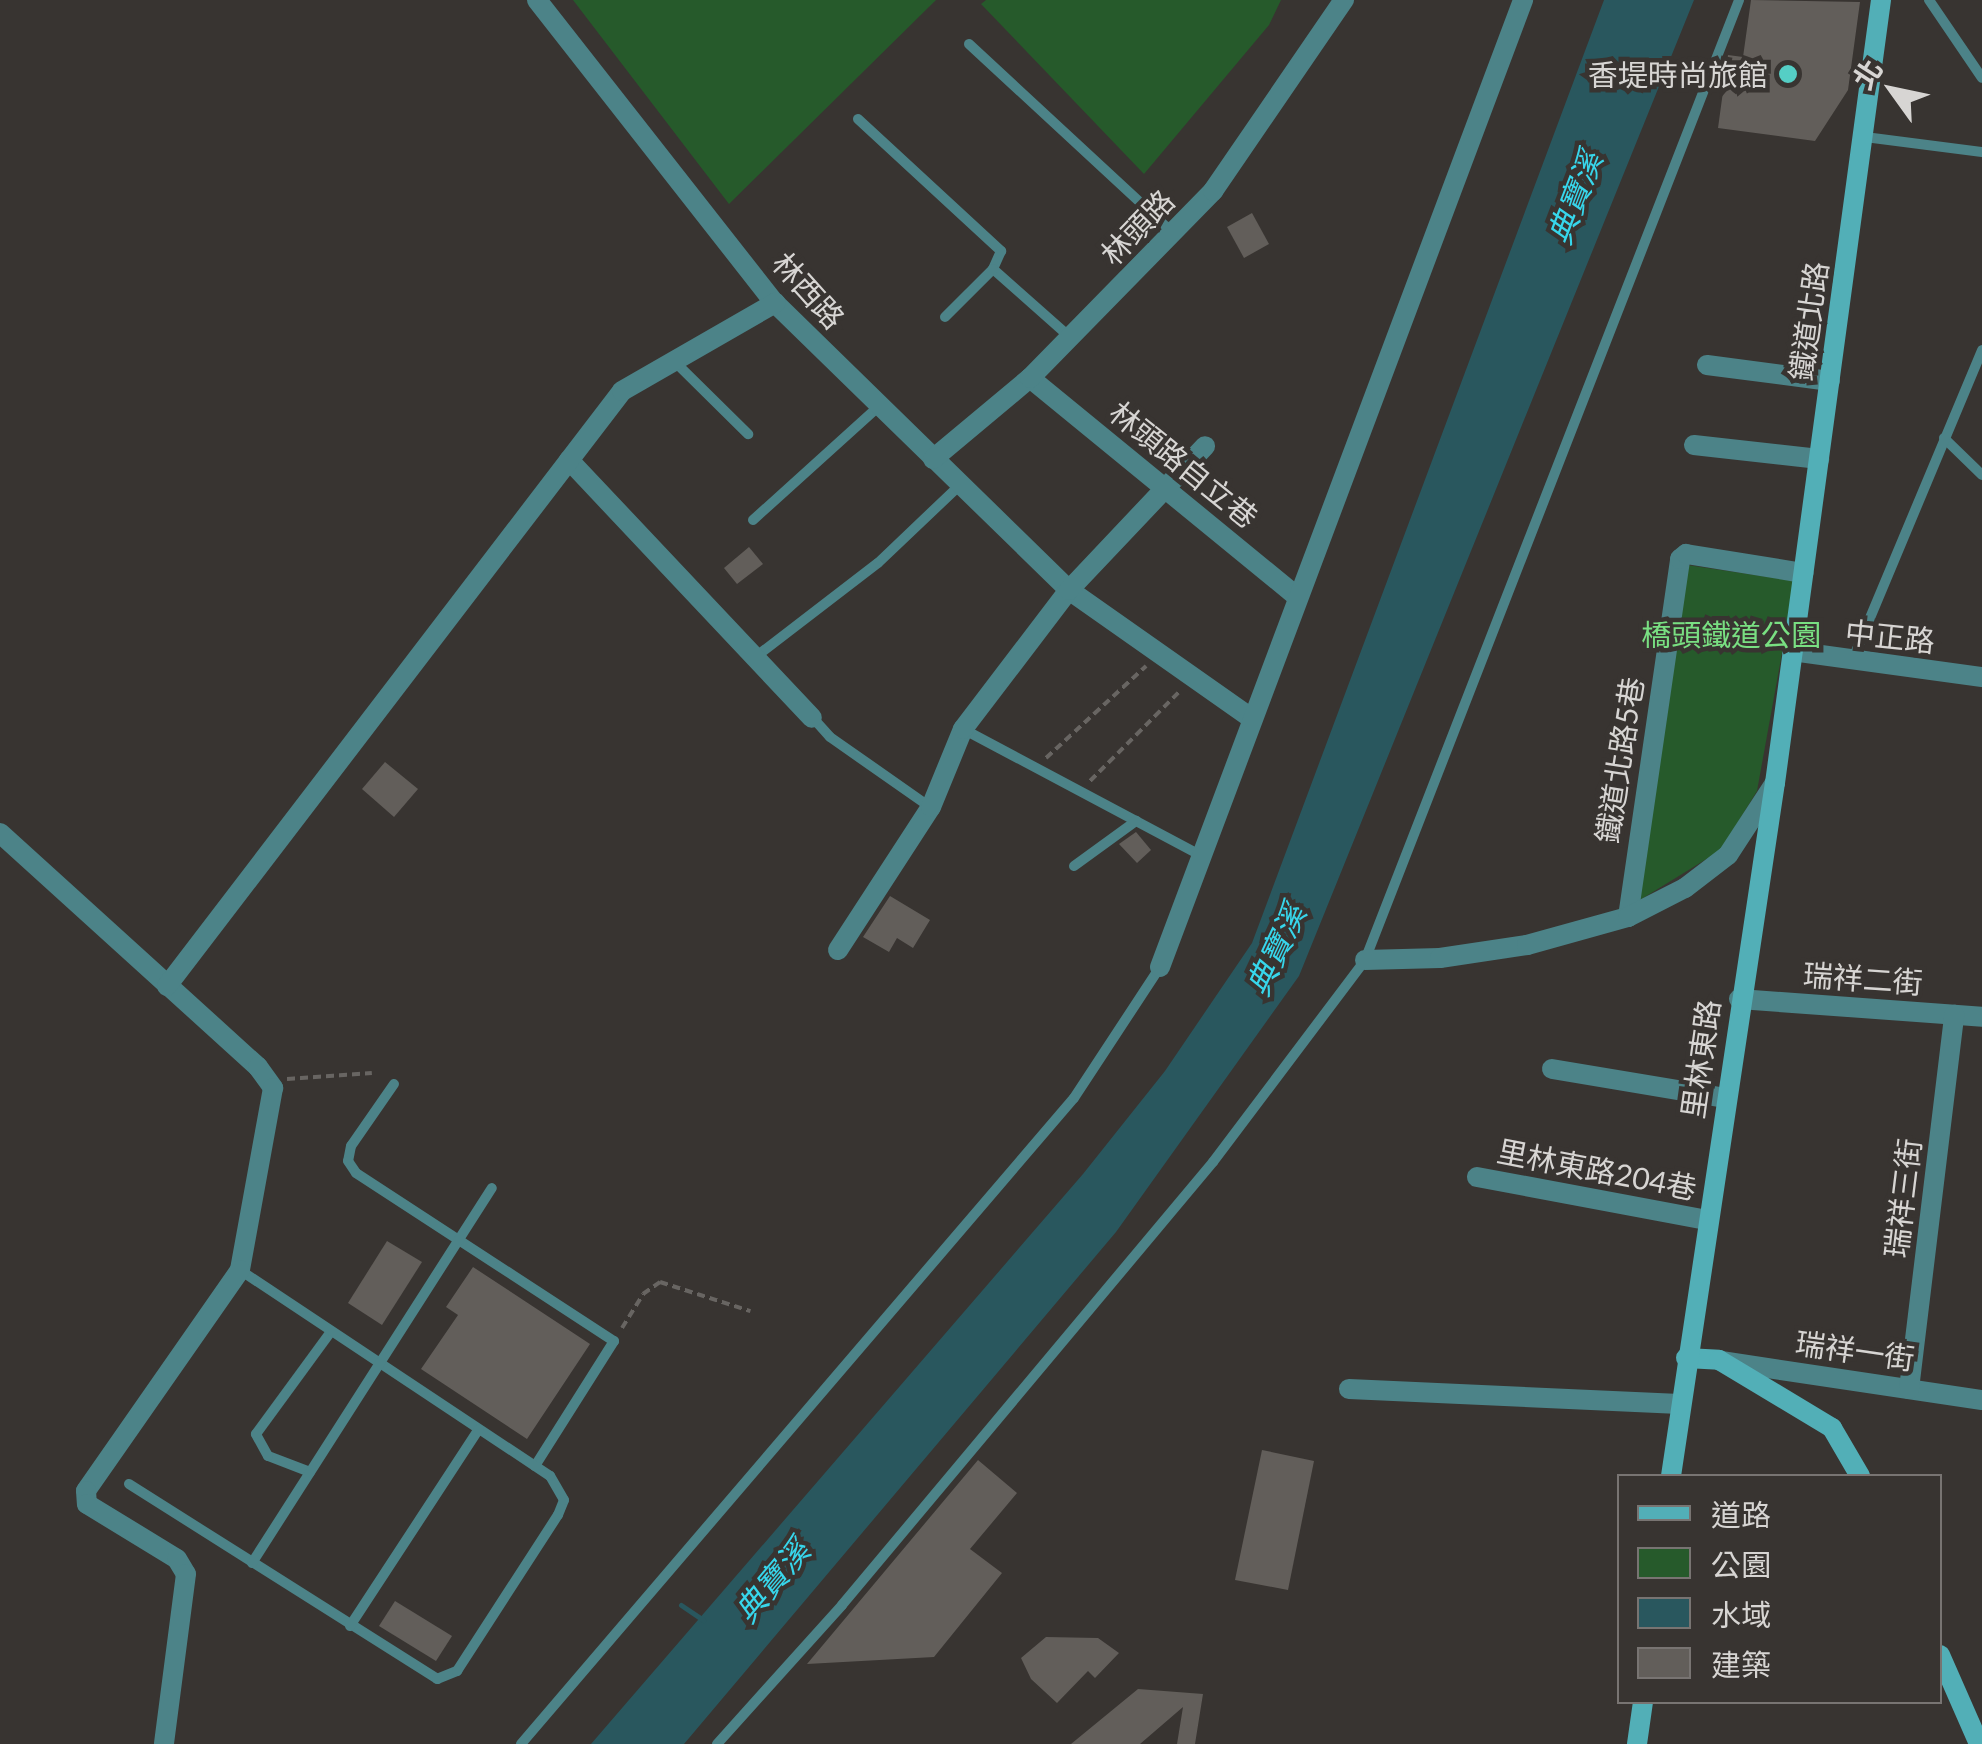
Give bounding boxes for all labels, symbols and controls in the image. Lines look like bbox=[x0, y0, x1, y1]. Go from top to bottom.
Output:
north arrow bbox=[1842, 40, 1942, 140]
text: 北 bbox=[1845, 53, 1889, 95]
place label: 香堤時尚旅館 bbox=[1588, 56, 1768, 92]
marker: 香堤時尚旅館 bbox=[1777, 63, 1799, 85]
water label: 典寶溪 bbox=[1540, 146, 1610, 250]
street label: 林頭路 bbox=[1093, 182, 1181, 272]
street label: 林西路 bbox=[766, 245, 852, 335]
street label: 鐵道北路 bbox=[1782, 259, 1834, 383]
street label: 林頭路自立巷 bbox=[1103, 393, 1265, 535]
street label: 中正路 bbox=[1843, 613, 1937, 659]
park label: 橋頭鐵道公園 bbox=[1641, 616, 1821, 652]
street label: 鐵道北路5巷 bbox=[1588, 675, 1650, 845]
water label: 典寶溪 bbox=[1238, 898, 1314, 1002]
street label: 瑞祥二街 bbox=[1802, 956, 1924, 1000]
street label: 里林東路 bbox=[1674, 997, 1726, 1121]
street label: 里林東路204巷 bbox=[1494, 1132, 1700, 1206]
street label: 瑞祥三街 bbox=[1877, 1136, 1927, 1260]
street label: 瑞祥一街 bbox=[1793, 1324, 1917, 1376]
legend bbox=[1617, 1474, 1942, 1704]
text: 道路 bbox=[1711, 1496, 1771, 1532]
water label: 典寶溪 bbox=[726, 1532, 818, 1630]
text: 公園 bbox=[1711, 1546, 1771, 1582]
text: 水域 bbox=[1711, 1596, 1771, 1632]
text: 建築 bbox=[1711, 1646, 1771, 1682]

